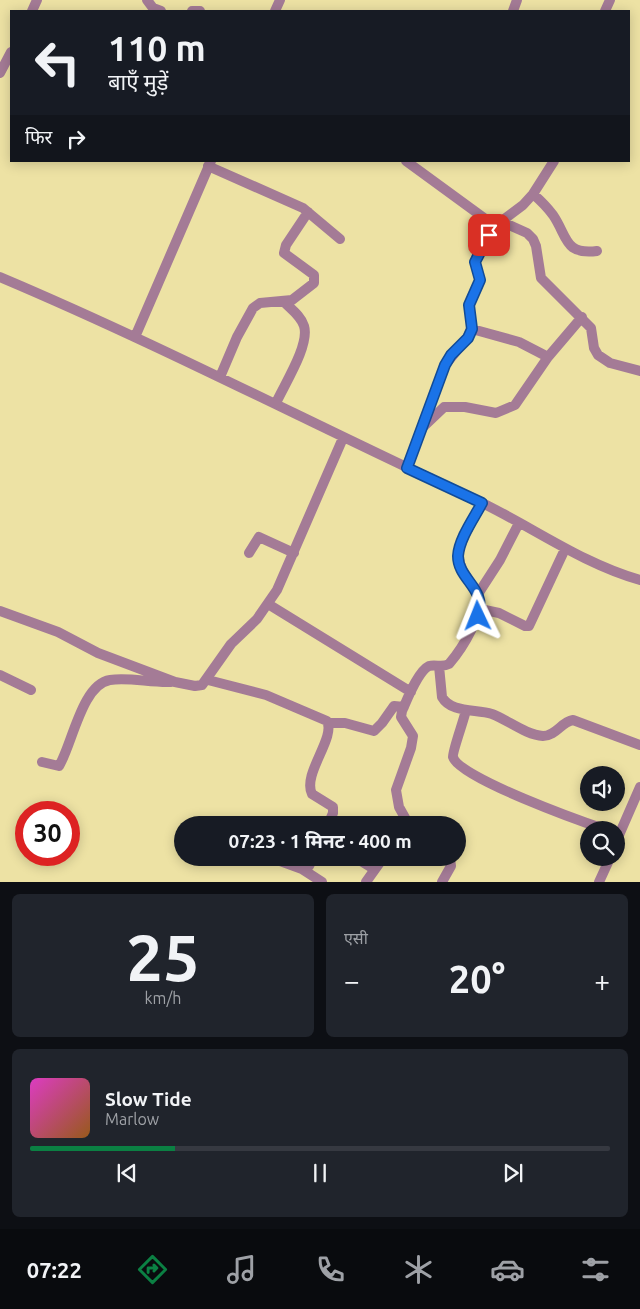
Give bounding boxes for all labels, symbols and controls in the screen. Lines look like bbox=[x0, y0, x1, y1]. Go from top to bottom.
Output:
text: 110 m bbox=[108, 28, 206, 68]
icon: left bbox=[25, 30, 90, 95]
text: बाएँ मुड़ें bbox=[108, 69, 168, 94]
icon: right bbox=[62, 125, 90, 153]
text: फिर bbox=[25, 126, 52, 148]
pin bbox=[468, 214, 510, 256]
icon: arrive bbox=[475, 221, 503, 249]
position arrow bbox=[451, 589, 503, 641]
map controls bbox=[580, 766, 625, 866]
button: sound bbox=[580, 766, 625, 811]
speed limit sign: 30 bbox=[15, 801, 80, 866]
button: search bbox=[580, 821, 625, 866]
text: 07:23 · 1 मिनट · 400 m bbox=[228, 830, 412, 852]
text: 25 bbox=[126, 920, 200, 993]
text: एसी bbox=[344, 929, 368, 947]
text: 20° bbox=[449, 958, 505, 1000]
text: − bbox=[344, 965, 360, 996]
text: + bbox=[594, 965, 610, 996]
text: km/h bbox=[145, 989, 181, 1007]
text: Slow Tide bbox=[105, 1088, 192, 1110]
text: Marlow bbox=[105, 1110, 159, 1128]
icon: previous bbox=[113, 1159, 141, 1187]
icon: pause bbox=[306, 1159, 334, 1187]
icon: next bbox=[499, 1159, 527, 1187]
icon: directions bbox=[135, 1252, 170, 1287]
icon: music bbox=[224, 1252, 259, 1287]
icon: phone bbox=[313, 1252, 348, 1287]
icon: climate bbox=[401, 1252, 436, 1287]
icon: car bbox=[490, 1252, 525, 1287]
icon: filters bbox=[578, 1252, 613, 1287]
text: 07:22 bbox=[27, 1257, 82, 1282]

